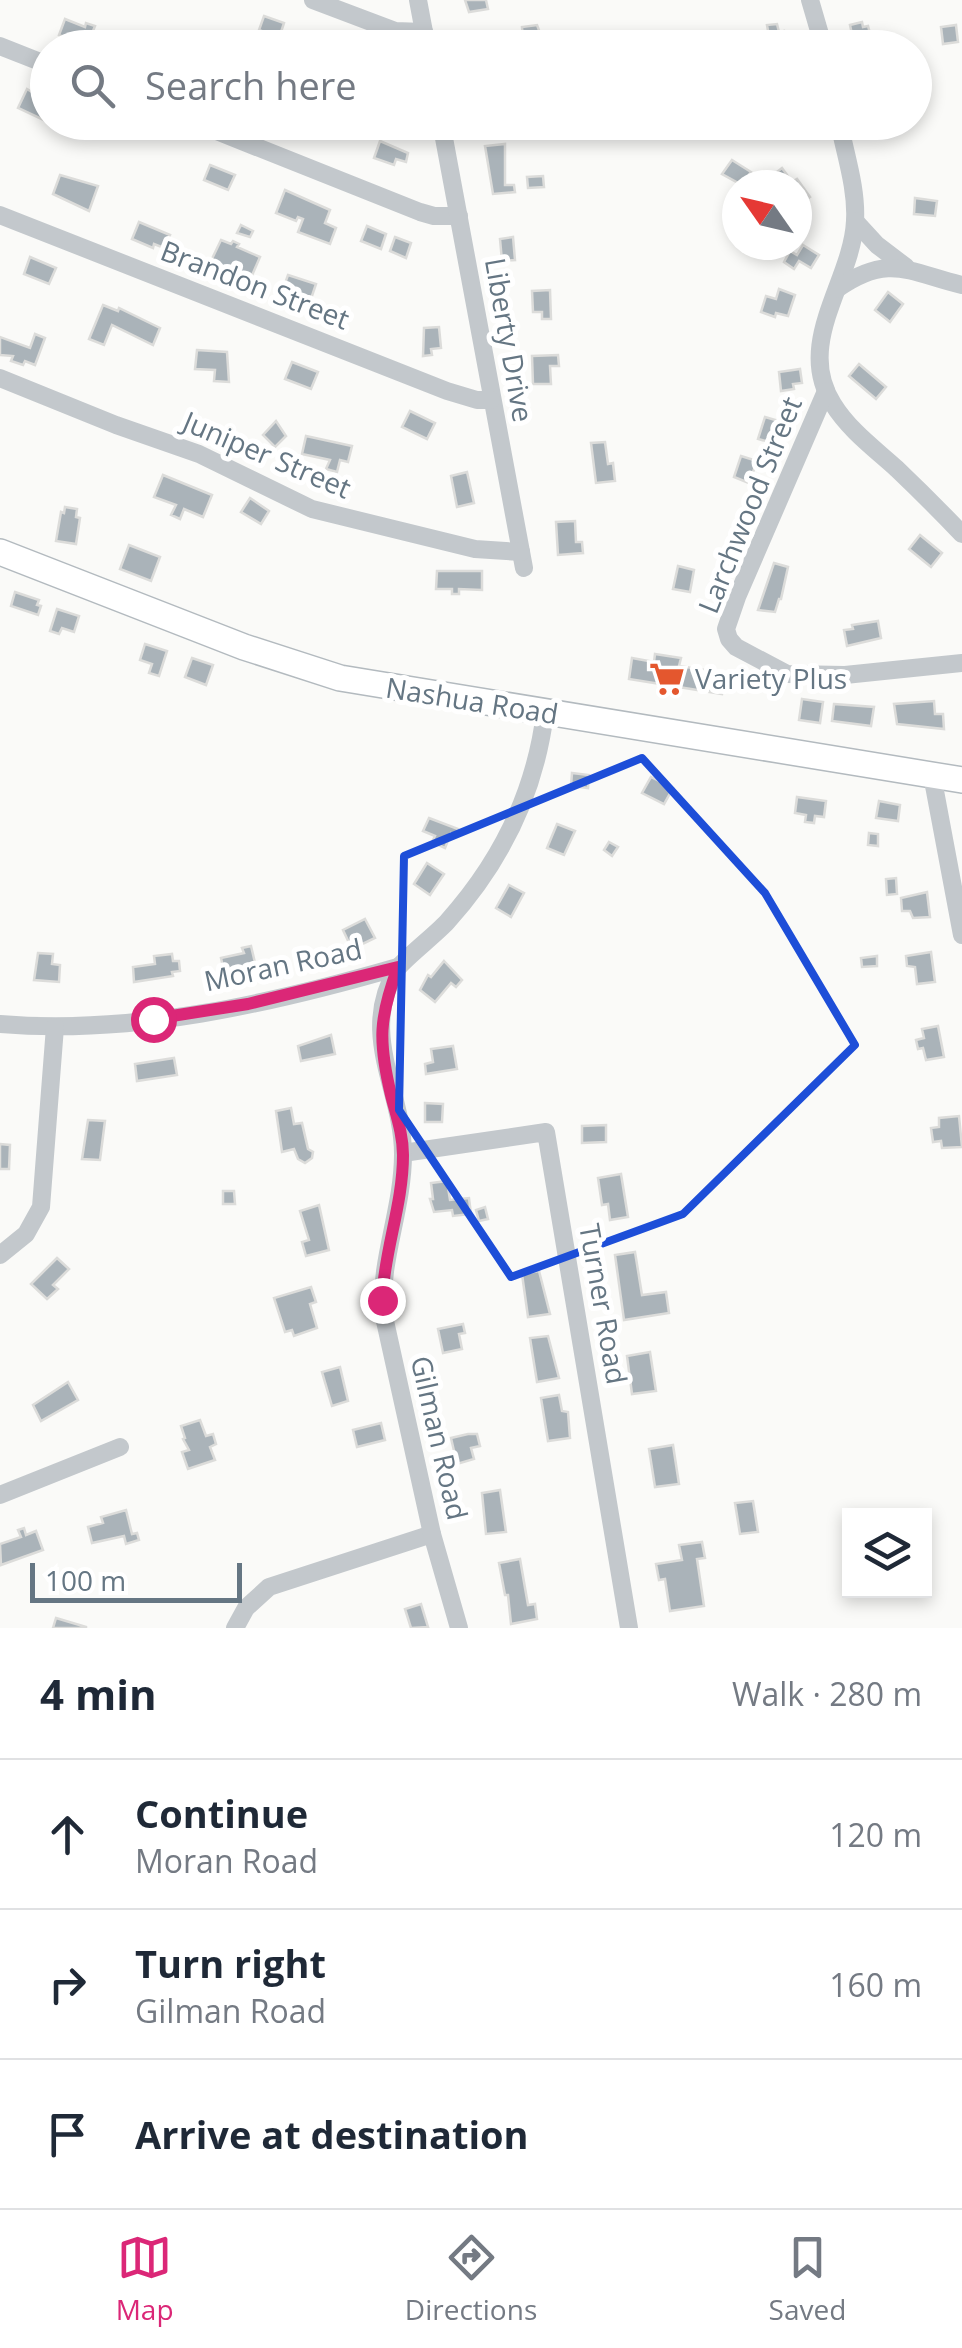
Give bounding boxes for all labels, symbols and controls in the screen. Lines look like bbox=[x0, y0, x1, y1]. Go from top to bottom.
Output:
search box bbox=[30, 30, 932, 140]
icon: search bbox=[65, 58, 120, 113]
text: Search here bbox=[145, 59, 357, 111]
north arrow bbox=[722, 170, 812, 260]
street label: Brandon Street bbox=[156, 231, 355, 337]
street label: Liberty Drive bbox=[477, 255, 543, 425]
street label: Larchwood Street bbox=[688, 391, 810, 618]
street label: Juniper Street bbox=[175, 401, 357, 506]
place label: Variety Plus bbox=[695, 659, 847, 697]
supermarket icon: Variety Plus bbox=[648, 660, 686, 698]
street label: Nashua Road bbox=[383, 668, 561, 732]
street label: Moran Road bbox=[200, 929, 365, 999]
route start bbox=[131, 997, 177, 1043]
street label: Turner Road bbox=[571, 1221, 637, 1387]
route end bbox=[360, 1278, 406, 1324]
street label: Gilman Road bbox=[403, 1352, 477, 1524]
map controls bbox=[842, 1508, 932, 1598]
button: layers bbox=[842, 1508, 932, 1598]
scale bar bbox=[30, 1558, 242, 1602]
text: 100 m bbox=[45, 1561, 126, 1599]
text: 4 min bbox=[40, 1665, 157, 1722]
text: Walk · 280 m bbox=[732, 1672, 922, 1715]
text: Continue bbox=[135, 1787, 308, 1839]
icon: ahead bbox=[40, 1807, 95, 1862]
text: 120 m bbox=[829, 1813, 922, 1856]
text: Moran Road bbox=[135, 1839, 318, 1882]
text: Turn right bbox=[135, 1937, 326, 1989]
icon: right bbox=[40, 1957, 95, 2012]
text: 160 m bbox=[829, 1963, 922, 2006]
text: Gilman Road bbox=[135, 1989, 326, 2032]
icon: arrive bbox=[40, 2107, 95, 2162]
text: Arrive at destination bbox=[135, 2108, 529, 2160]
tab: Map bbox=[116, 2230, 174, 2328]
tab: Directions bbox=[405, 2230, 537, 2328]
tab: Saved bbox=[769, 2230, 846, 2328]

